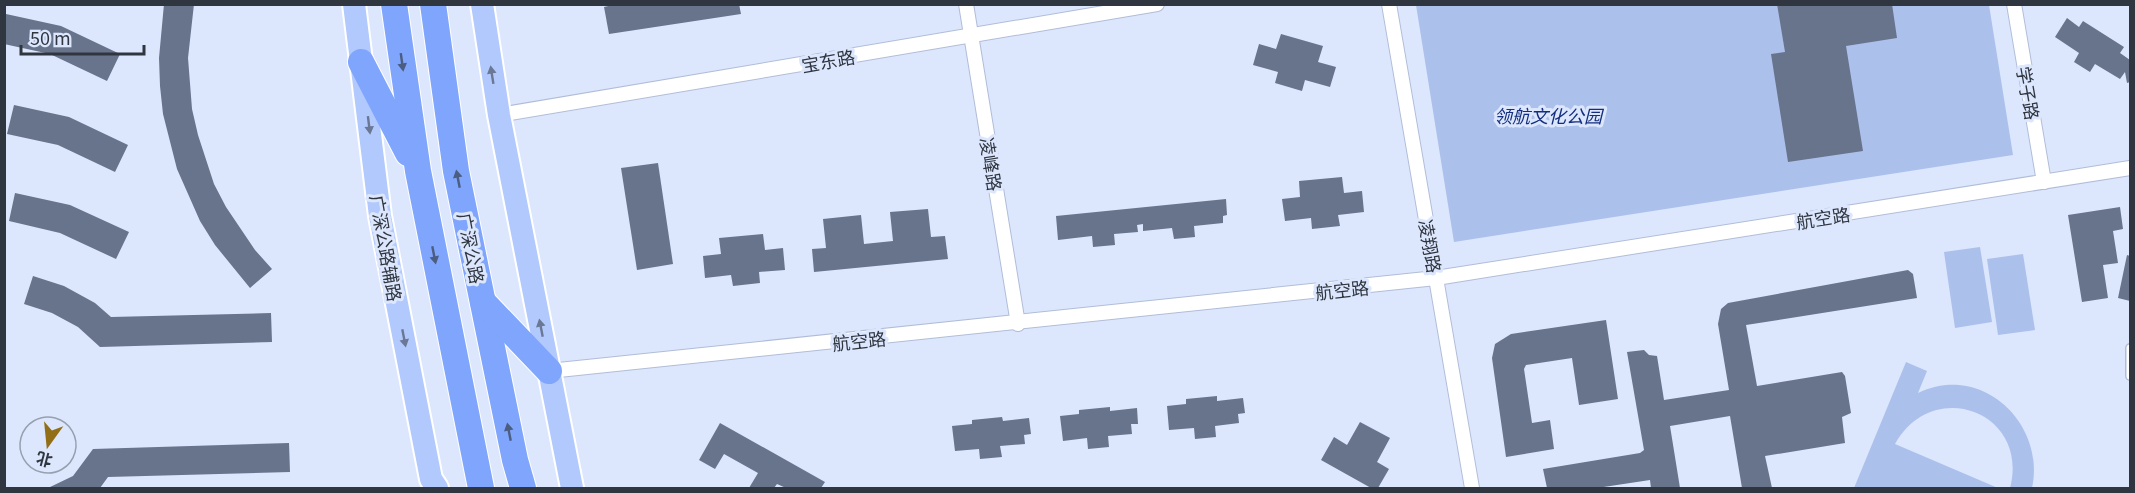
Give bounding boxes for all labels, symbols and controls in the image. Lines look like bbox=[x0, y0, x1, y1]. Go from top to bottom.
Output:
scale bar bbox=[21, 18, 144, 56]
text: 50 m bbox=[30, 24, 71, 50]
street label: 宝东路 bbox=[799, 43, 857, 77]
one-way arrow bbox=[398, 53, 407, 72]
street label: 学子路 bbox=[2012, 64, 2046, 122]
one-way arrow bbox=[488, 65, 497, 84]
park label: 领航文化公园 bbox=[1494, 102, 1605, 128]
one-way arrow bbox=[364, 116, 373, 135]
street label: 凌峰路 bbox=[975, 135, 1009, 193]
one-way arrow bbox=[453, 169, 462, 188]
street label: 广深公路辅路 bbox=[365, 193, 409, 303]
street label: 航空路 bbox=[1794, 200, 1852, 234]
street label: 广深公路 bbox=[452, 210, 492, 286]
street label: 凌翔路 bbox=[1414, 217, 1448, 275]
one-way arrow bbox=[430, 245, 439, 264]
street label: 航空路 bbox=[1314, 273, 1370, 305]
one-way arrow bbox=[536, 318, 545, 337]
street label: 航空路 bbox=[831, 324, 887, 356]
one-way arrow bbox=[400, 329, 409, 348]
north arrow bbox=[18, 415, 78, 475]
one-way arrow bbox=[504, 422, 513, 441]
text: 北 bbox=[33, 447, 55, 474]

